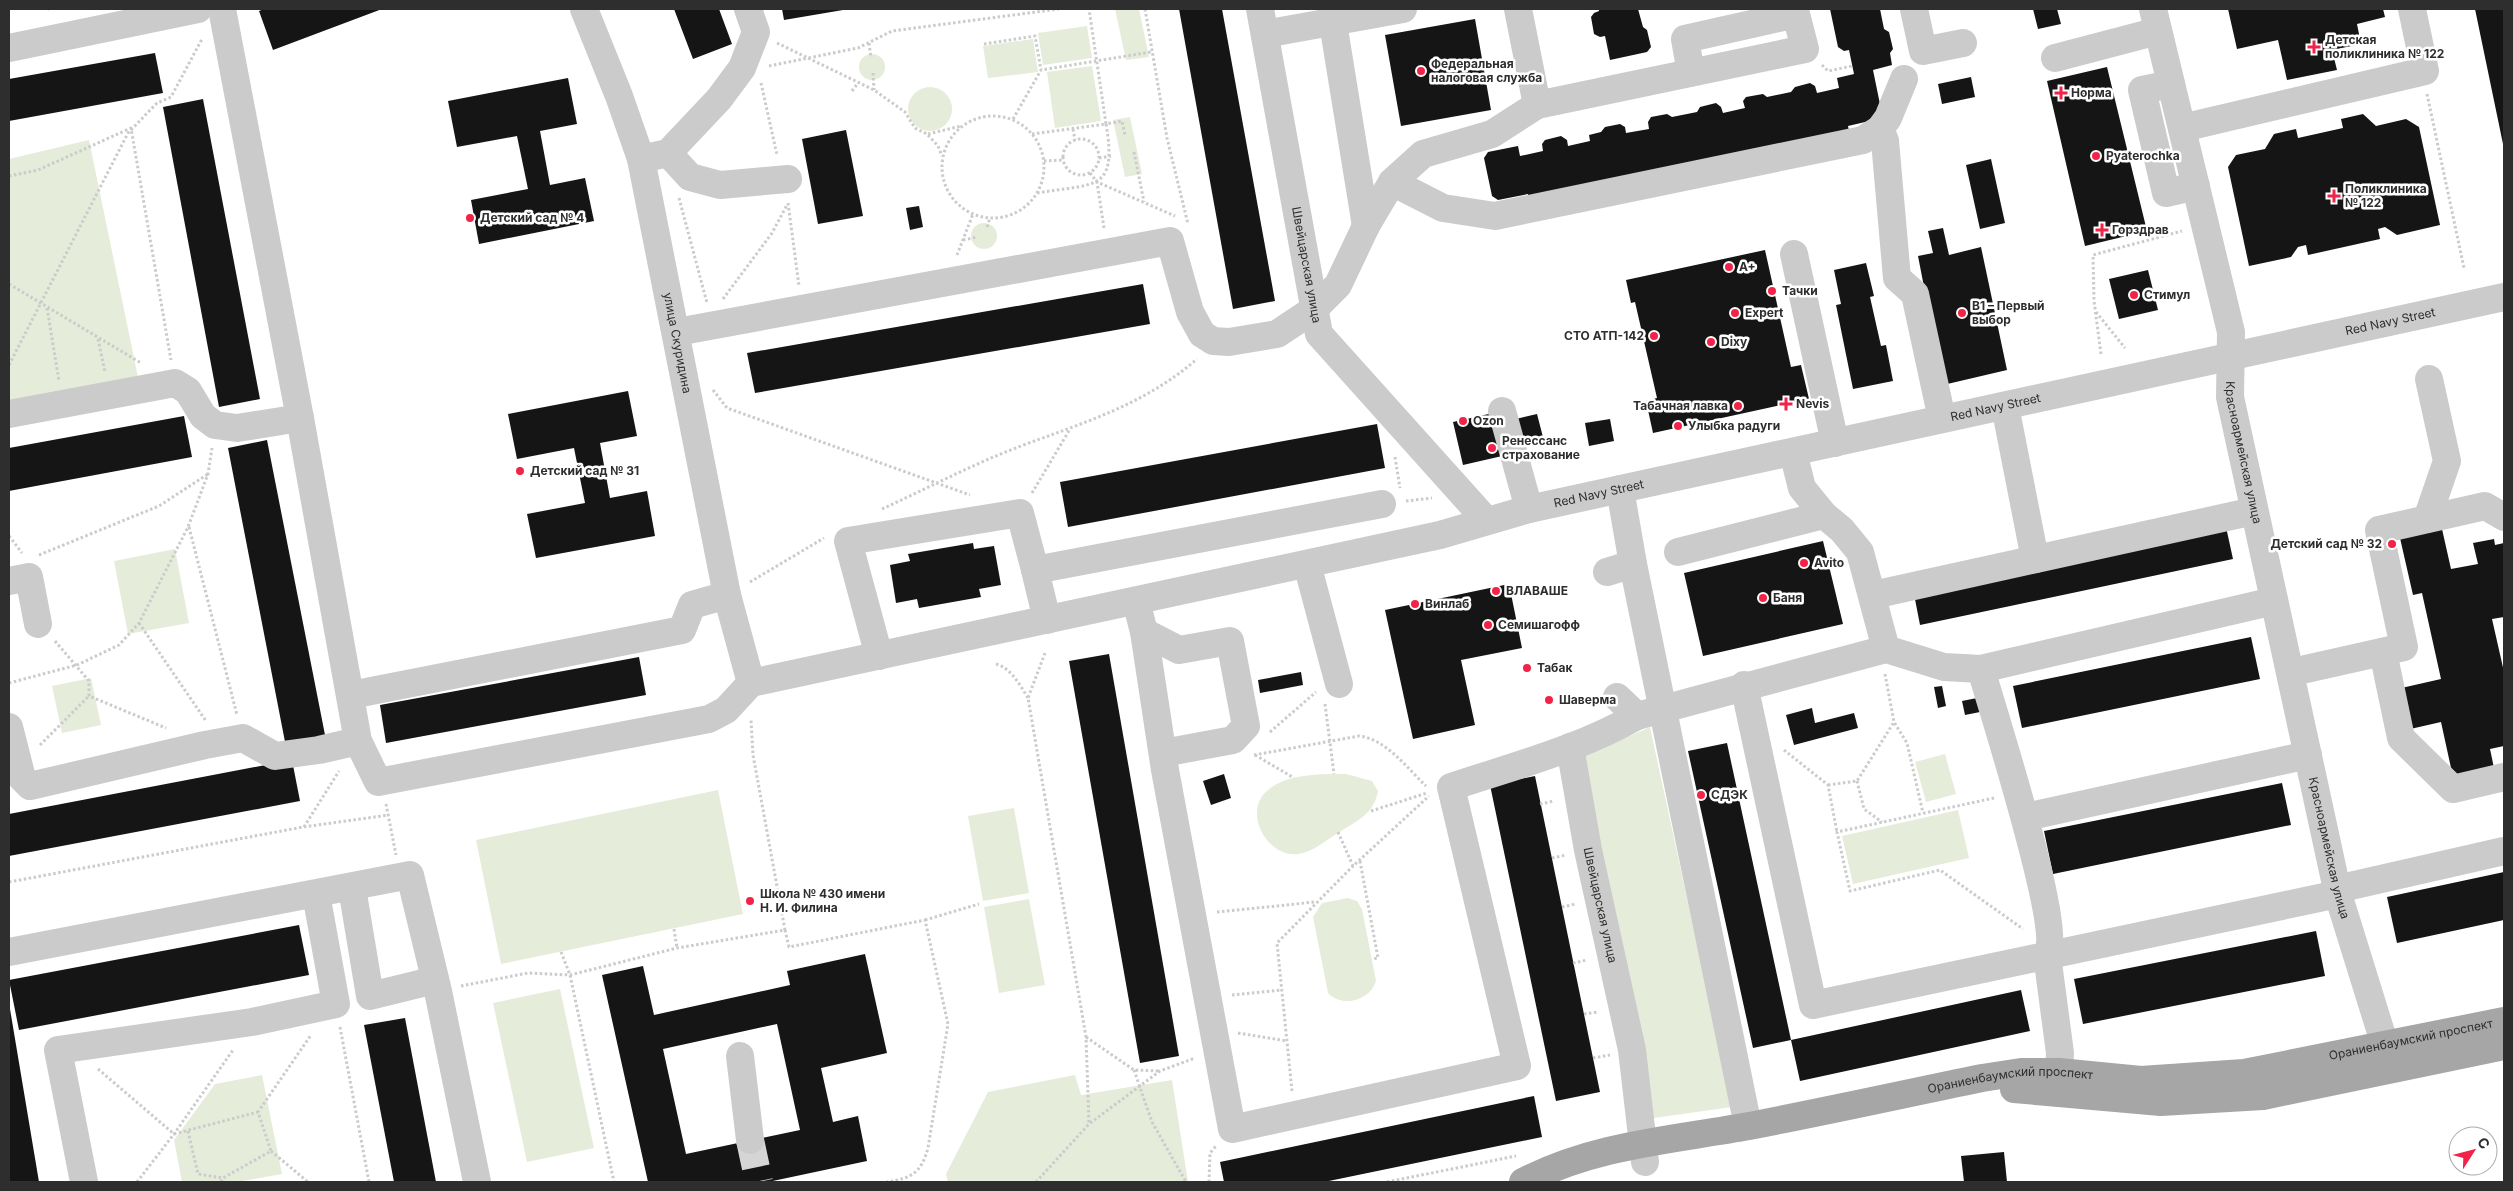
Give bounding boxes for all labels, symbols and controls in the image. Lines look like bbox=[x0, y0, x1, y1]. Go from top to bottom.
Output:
place label: Детская поликлиника № 122 bbox=[2325, 32, 2444, 61]
marker: Детская поликлиника № 122 bbox=[2307, 40, 2321, 54]
place label: Федеральная налоговая служба bbox=[1431, 56, 1542, 85]
marker: Федеральная налоговая служба bbox=[1415, 65, 1427, 77]
place label: Норма bbox=[2071, 85, 2112, 100]
marker: Норма bbox=[2055, 87, 2067, 99]
place label: Pyaterochka bbox=[2106, 148, 2180, 163]
marker: Pyaterochka bbox=[2090, 150, 2102, 162]
place label: Поликлиника № 122 bbox=[2345, 181, 2427, 210]
marker: Поликлиника № 122 bbox=[2327, 189, 2341, 203]
street label: Швейцарская улица bbox=[1289, 205, 1325, 324]
place label: Детский сад № 4 bbox=[480, 210, 584, 225]
marker: Детский сад № 4 bbox=[464, 212, 476, 224]
place label: Горздрав bbox=[2112, 222, 2169, 237]
marker: Горздрав bbox=[2096, 224, 2108, 236]
place label: А+ bbox=[1739, 259, 1756, 274]
marker: А+ bbox=[1723, 261, 1735, 273]
place label: Тачки bbox=[1782, 283, 1818, 298]
marker: Тачки bbox=[1766, 285, 1778, 297]
place label: Стимул bbox=[2144, 287, 2190, 302]
marker: Стимул bbox=[2128, 289, 2140, 301]
street label: улица Скуридина bbox=[660, 291, 695, 395]
place label: В1 – Первый выбор bbox=[1972, 298, 2045, 327]
street label: Red Navy Street bbox=[2344, 304, 2437, 338]
place label: Expert bbox=[1745, 305, 1784, 320]
marker: Expert bbox=[1729, 307, 1741, 319]
marker: В1 – Первый выбор bbox=[1956, 307, 1968, 319]
place label: СТО АТП-142 bbox=[1564, 328, 1644, 343]
marker: СТО АТП-142 bbox=[1648, 330, 1660, 342]
place label: Dixy bbox=[1721, 334, 1748, 349]
marker: Dixy bbox=[1705, 336, 1717, 348]
street label: Красноармейская улица bbox=[2223, 381, 2265, 525]
street label: Red Navy Street bbox=[1949, 390, 2042, 424]
place label: Nevis bbox=[1796, 396, 1830, 411]
place label: Табачная лавка bbox=[1633, 398, 1728, 413]
marker: Nevis bbox=[1780, 398, 1792, 410]
marker: Табачная лавка bbox=[1732, 400, 1744, 412]
place label: Ozon bbox=[1473, 413, 1504, 428]
marker: Ozon bbox=[1457, 415, 1469, 427]
place label: Улыбка радуги bbox=[1688, 418, 1780, 433]
marker: Улыбка радуги bbox=[1672, 420, 1684, 432]
place label: Ренессанс страхование bbox=[1502, 433, 1580, 462]
marker: Ренессанс страхование bbox=[1486, 442, 1498, 454]
place label: Детский сад № 31 bbox=[530, 463, 639, 478]
marker: Детский сад № 31 bbox=[514, 465, 526, 477]
street label: Red Navy Street bbox=[1552, 476, 1645, 510]
place label: Детский сад № 32 bbox=[2270, 536, 2382, 551]
marker: Детский сад № 32 bbox=[2386, 538, 2398, 550]
place label: Avito bbox=[1814, 555, 1844, 570]
marker: Avito bbox=[1798, 557, 1810, 569]
place label: ВЛАВАШЕ bbox=[1506, 583, 1568, 598]
marker: ВЛАВАШЕ bbox=[1490, 585, 1502, 597]
place label: Баня bbox=[1773, 590, 1802, 605]
marker: Баня bbox=[1757, 592, 1769, 604]
place label: Винлаб bbox=[1425, 596, 1469, 611]
marker: Винлаб bbox=[1409, 598, 1421, 610]
place label: Семишагофф bbox=[1498, 617, 1580, 632]
marker: Семишагофф bbox=[1482, 619, 1494, 631]
place label: Табак bbox=[1537, 660, 1572, 675]
marker: Табак bbox=[1521, 662, 1533, 674]
place label: Шаверма bbox=[1559, 692, 1616, 707]
marker: Шаверма bbox=[1543, 694, 1555, 706]
street label: Красноармейская улица bbox=[2306, 775, 2353, 921]
place label: СДЭК bbox=[1711, 787, 1748, 802]
marker: СДЭК bbox=[1695, 789, 1707, 801]
street label: Швейцарская улица bbox=[1581, 846, 1621, 964]
place label: Школа № 430 имени Н. И. Филина bbox=[760, 886, 885, 915]
marker: Школа № 430 имени Н. И. Филина bbox=[744, 895, 756, 907]
street label: Ораниенбаумский проспект bbox=[2327, 1015, 2494, 1063]
street label: Ораниенбаумский проспект bbox=[1926, 1064, 2094, 1096]
north arrow bbox=[2448, 1126, 2498, 1176]
text: С bbox=[2474, 1134, 2494, 1152]

